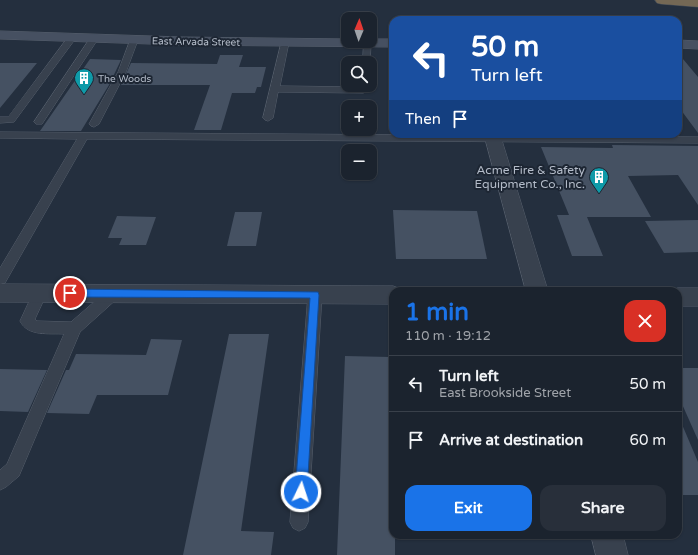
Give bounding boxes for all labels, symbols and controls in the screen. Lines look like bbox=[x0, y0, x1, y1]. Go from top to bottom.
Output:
north arrow bbox=[341, 12, 377, 48]
map controls bbox=[341, 12, 377, 180]
text: 50 m bbox=[471, 30, 539, 64]
icon: left bbox=[405, 32, 457, 84]
street label: East Arvada Street bbox=[152, 35, 240, 49]
button: search bbox=[341, 56, 377, 92]
text: Turn left bbox=[471, 64, 543, 86]
building icon: The Woods bbox=[73, 67, 95, 95]
place label: The Woods bbox=[98, 73, 152, 85]
button: + bbox=[341, 100, 377, 136]
icon: arrive bbox=[449, 108, 471, 130]
text: Then bbox=[405, 110, 441, 128]
button: − bbox=[341, 144, 377, 180]
place label: Acme Fire & Safety Equipment Co., Inc. bbox=[475, 163, 586, 191]
building icon: Acme Fire & Safety Equipment Co., Inc. bbox=[588, 166, 610, 194]
pin bbox=[53, 276, 87, 310]
icon: arrive bbox=[59, 282, 81, 304]
text: 1 min bbox=[405, 298, 469, 327]
button: close bbox=[624, 300, 666, 342]
text: 110 m · 19:12 bbox=[405, 328, 491, 344]
text: Turn left bbox=[439, 367, 499, 385]
icon: left bbox=[405, 373, 427, 395]
text: 50 m bbox=[629, 375, 666, 393]
text: East Brookside Street bbox=[439, 385, 571, 401]
icon: arrive bbox=[405, 429, 427, 451]
text: Arrive at destination bbox=[439, 431, 583, 449]
text: 60 m bbox=[629, 431, 666, 449]
position arrow bbox=[280, 471, 322, 513]
button: Exit bbox=[405, 485, 532, 531]
button: Share bbox=[540, 485, 666, 531]

